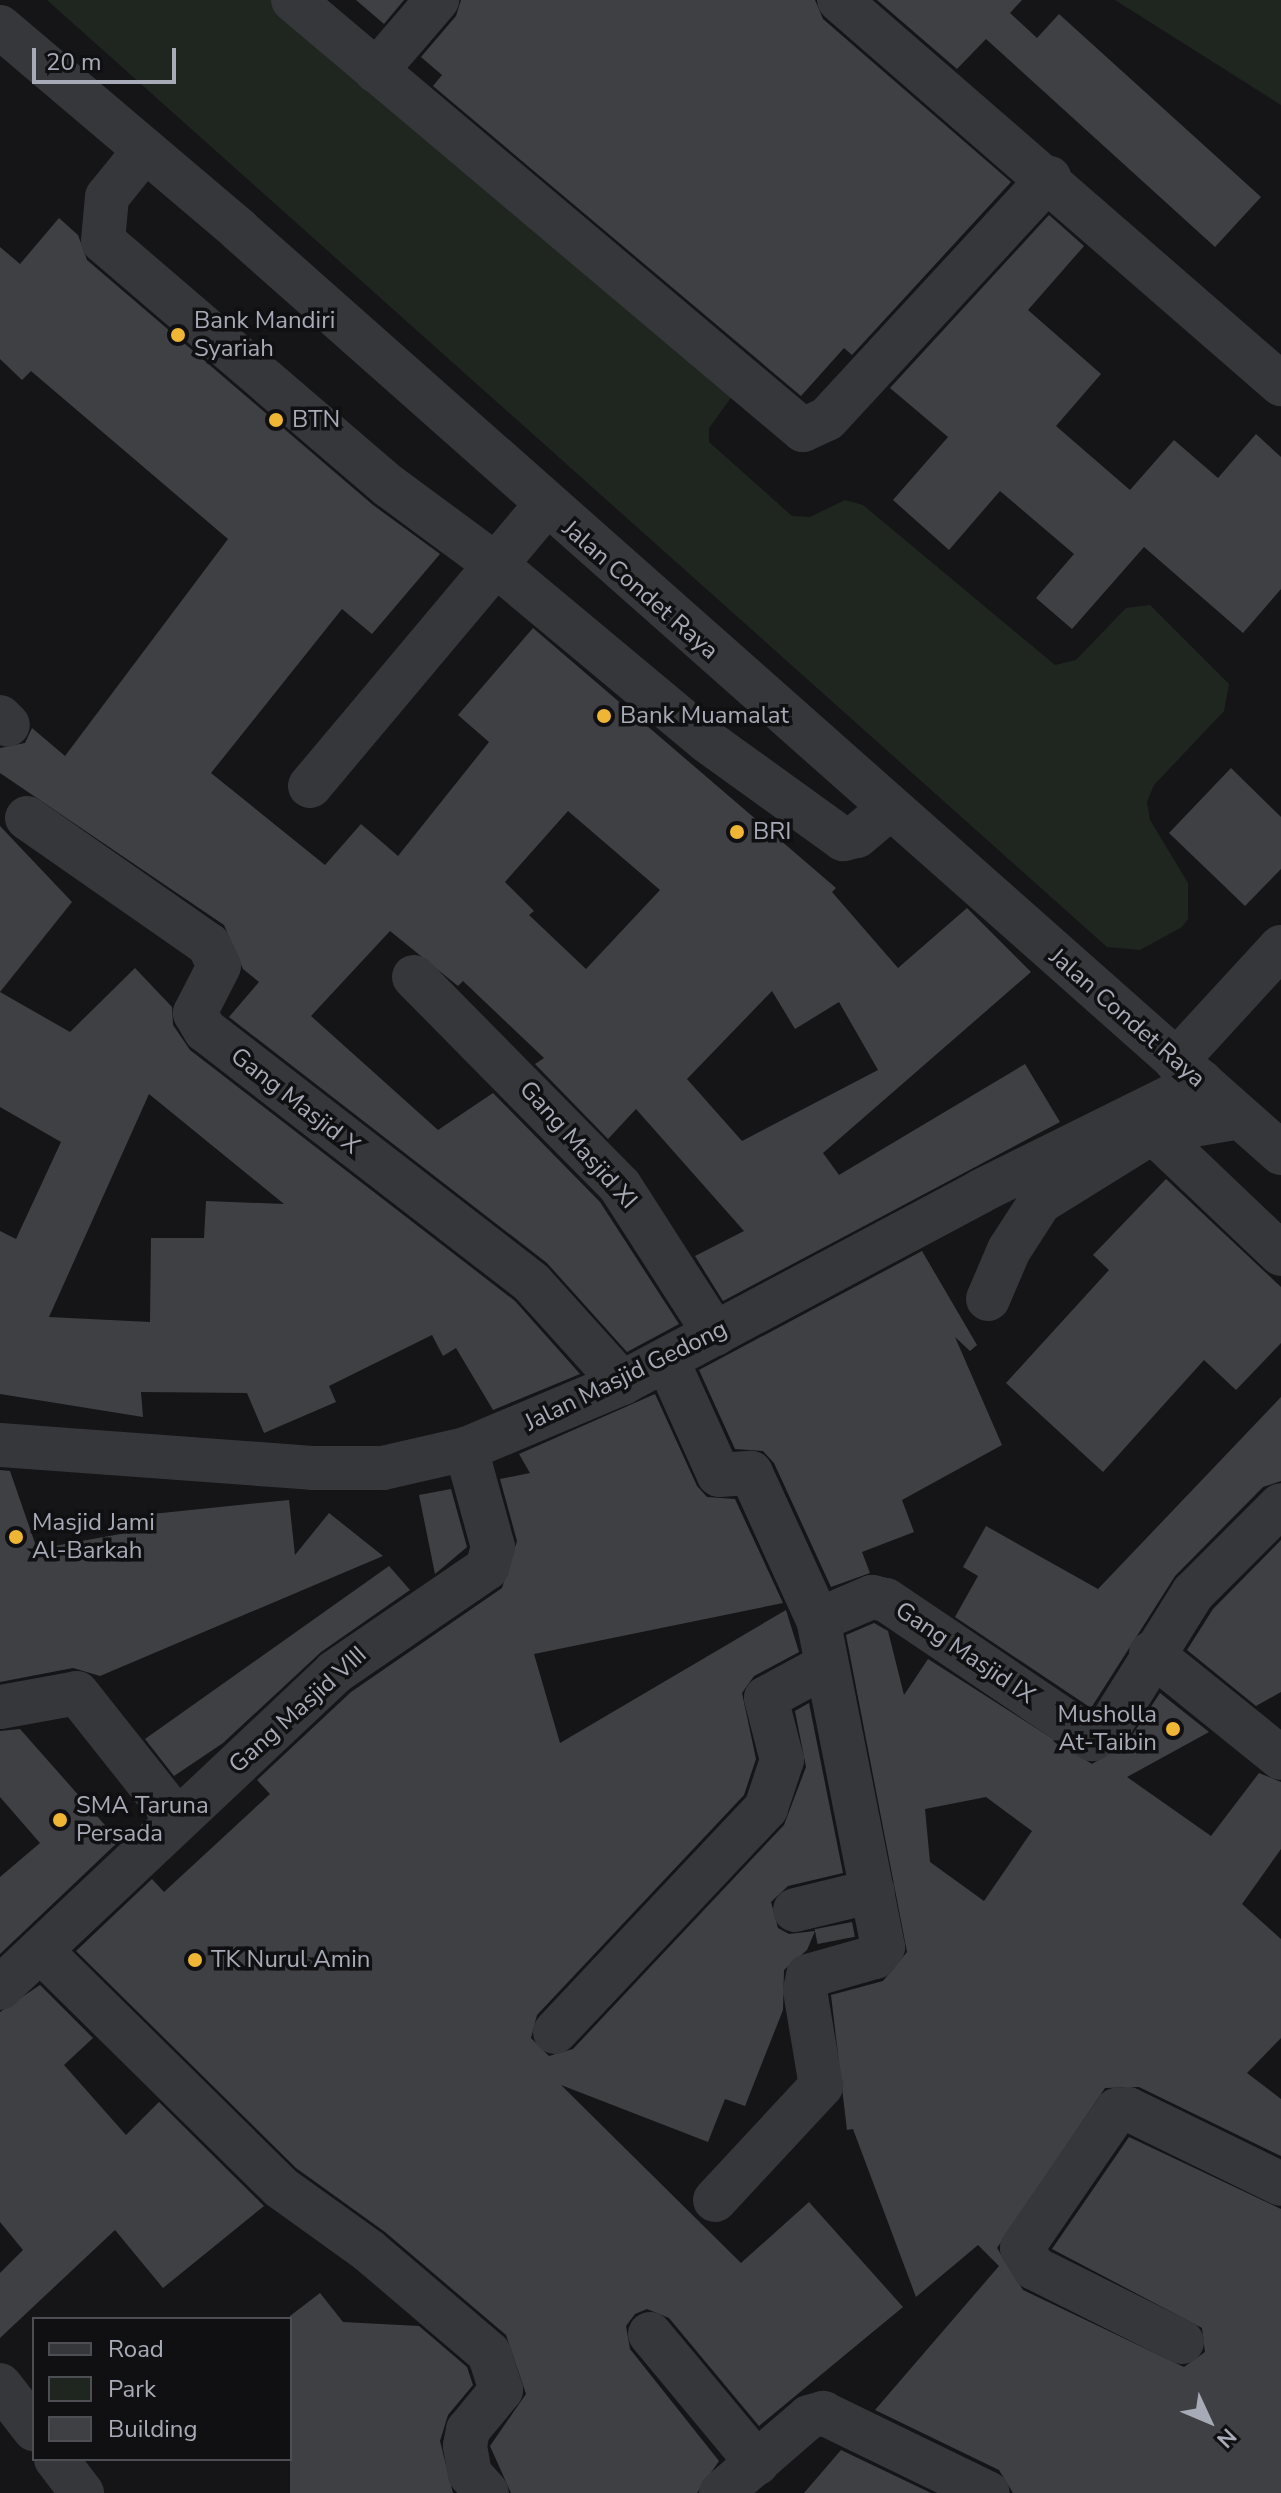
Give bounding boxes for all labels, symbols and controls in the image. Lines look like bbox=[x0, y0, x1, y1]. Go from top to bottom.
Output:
scale bar bbox=[36, 32, 180, 82]
text: 20 m bbox=[46, 46, 102, 78]
place label: Bank Mandiri Syariah bbox=[194, 307, 335, 363]
marker: Bank Mandiri Syariah bbox=[169, 326, 187, 344]
place label: BTN bbox=[292, 406, 340, 434]
marker: BTN bbox=[267, 411, 285, 429]
street label: Jalan Condet Raya bbox=[556, 514, 724, 666]
place label: Bank Muamalat bbox=[620, 702, 789, 730]
marker: Bank Muamalat bbox=[595, 707, 613, 725]
place label: BRI bbox=[753, 818, 791, 846]
marker: BRI bbox=[728, 823, 746, 841]
street label: Jalan Condet Raya bbox=[1043, 942, 1211, 1094]
street label: Gang Masjid X bbox=[225, 1042, 365, 1160]
street label: Gang Masjid XI bbox=[513, 1075, 643, 1215]
street label: Jalan Masjid Gedong bbox=[520, 1315, 732, 1437]
place label: Masjid Jami Al-Barkah bbox=[32, 1509, 155, 1565]
marker: Masjid Jami Al-Barkah bbox=[7, 1528, 25, 1546]
street label: Gang Masjid IX bbox=[890, 1596, 1040, 1710]
street label: Gang Masjid VIII bbox=[223, 1641, 373, 1779]
place label: Musholla At-Taibin bbox=[1058, 1701, 1157, 1757]
marker: Musholla At-Taibin bbox=[1164, 1720, 1182, 1738]
place label: SMA Taruna Persada bbox=[76, 1792, 209, 1848]
marker: SMA Taruna Persada bbox=[51, 1811, 69, 1829]
place label: TK Nurul Amin bbox=[211, 1946, 370, 1974]
marker: TK Nurul Amin bbox=[186, 1951, 204, 1969]
legend bbox=[32, 2317, 292, 2461]
text: Road bbox=[108, 2333, 164, 2365]
text: Park bbox=[108, 2373, 156, 2405]
north arrow bbox=[1169, 2381, 1249, 2461]
text: Building bbox=[108, 2413, 198, 2445]
text: N bbox=[1210, 2421, 1243, 2454]

